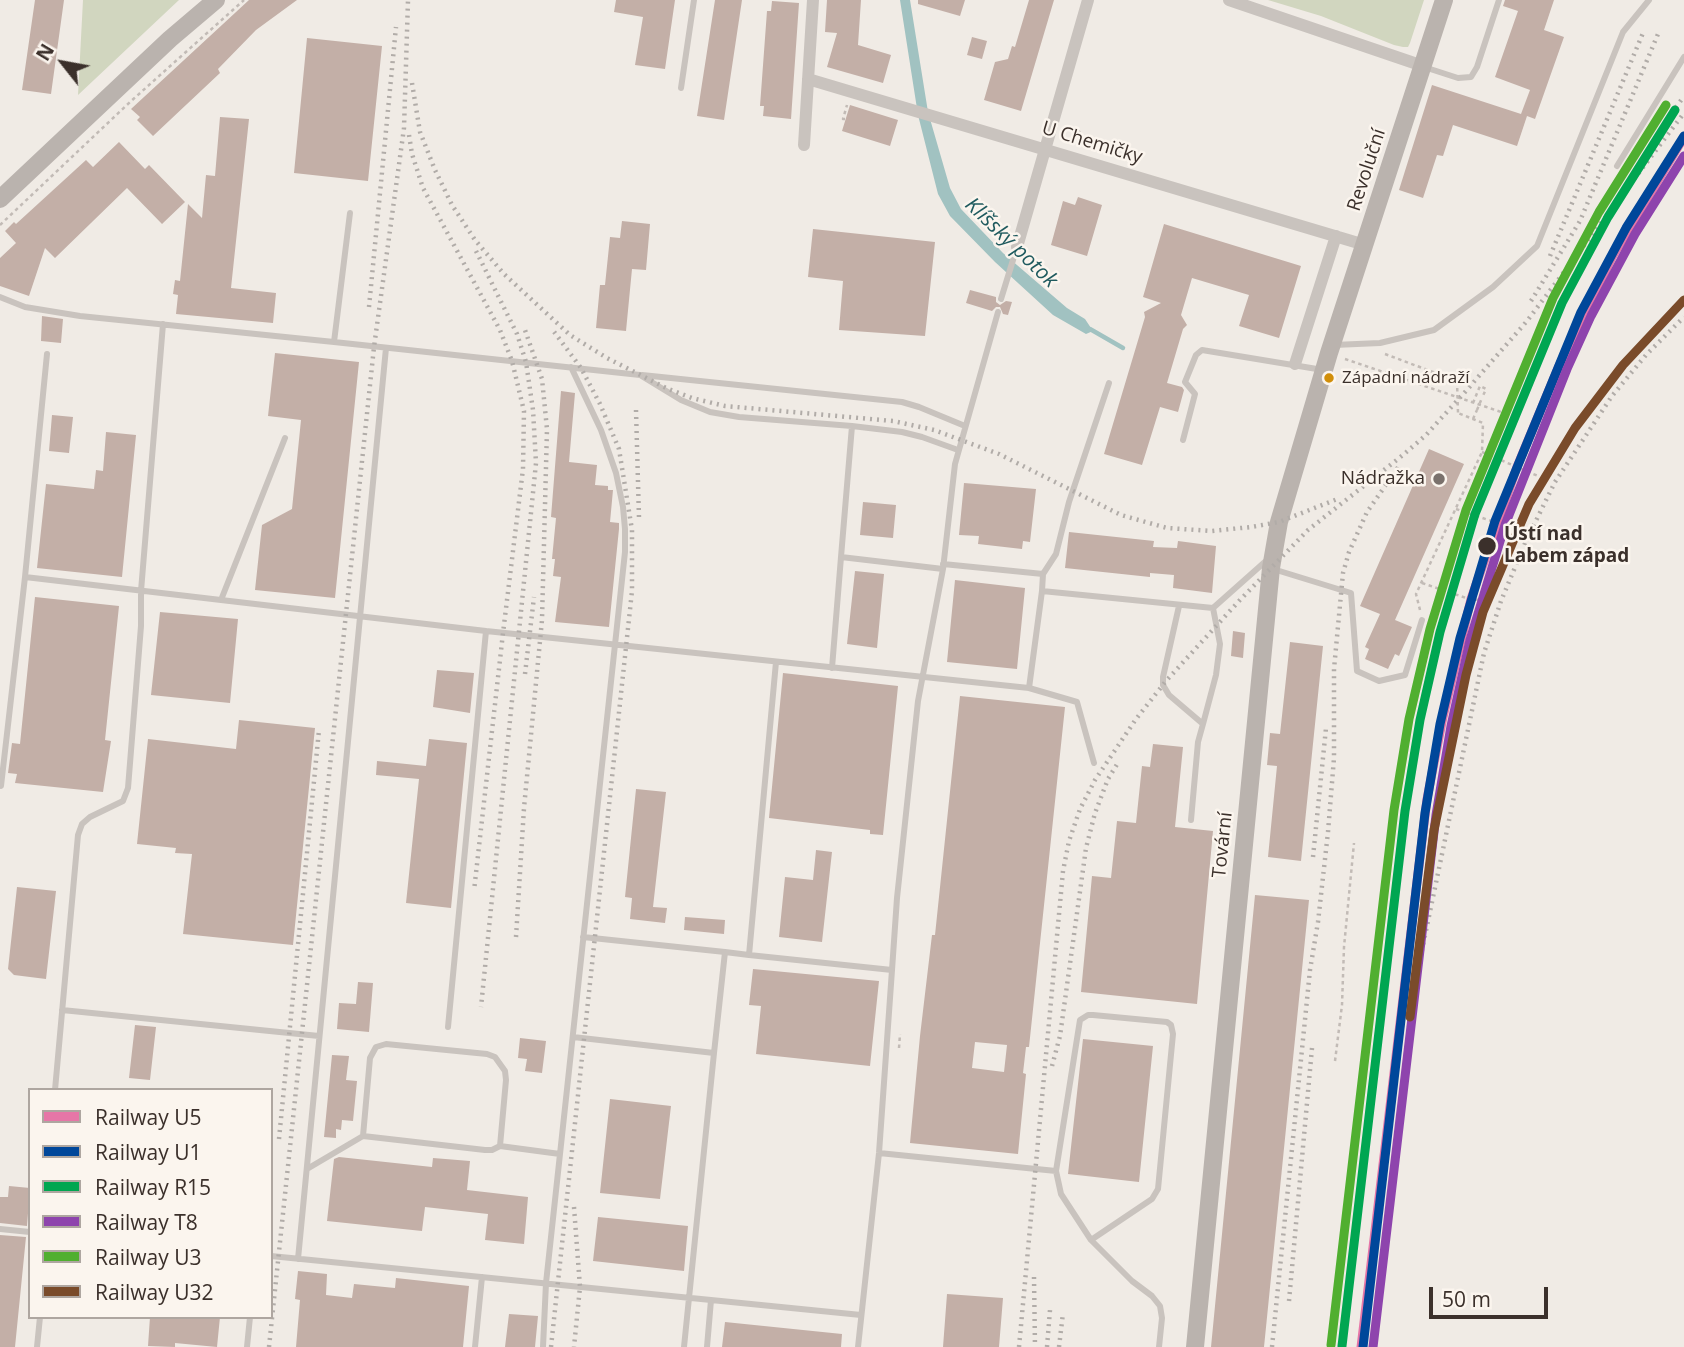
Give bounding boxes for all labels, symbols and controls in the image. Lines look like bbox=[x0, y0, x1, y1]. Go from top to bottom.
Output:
north arrow bbox=[28, 28, 98, 98]
text: N bbox=[30, 39, 60, 66]
street label: U Chemičky bbox=[1039, 117, 1145, 169]
street label: Revoluční bbox=[1343, 126, 1391, 214]
water label: Klíšský potok bbox=[960, 193, 1062, 293]
place label: Západní nádraží bbox=[1342, 368, 1469, 388]
marker: Západní nádraží bbox=[1322, 371, 1336, 385]
place label: Nádražka bbox=[1341, 468, 1425, 490]
marker: Nádražka bbox=[1431, 471, 1447, 487]
place label: Ústí nad Labem západ bbox=[1504, 524, 1629, 568]
marker: Ústí nad Labem západ bbox=[1476, 535, 1498, 557]
street label: Tovární bbox=[1208, 811, 1238, 879]
legend bbox=[28, 1088, 273, 1319]
text: Railway U5 bbox=[95, 1103, 201, 1131]
text: Railway U1 bbox=[95, 1138, 201, 1166]
text: Railway R15 bbox=[95, 1173, 211, 1201]
text: Railway T8 bbox=[95, 1208, 198, 1236]
text: Railway U3 bbox=[95, 1243, 201, 1271]
scale bar bbox=[1432, 1274, 1551, 1318]
text: Railway U32 bbox=[95, 1278, 213, 1306]
text: 50 m bbox=[1442, 1285, 1491, 1313]

